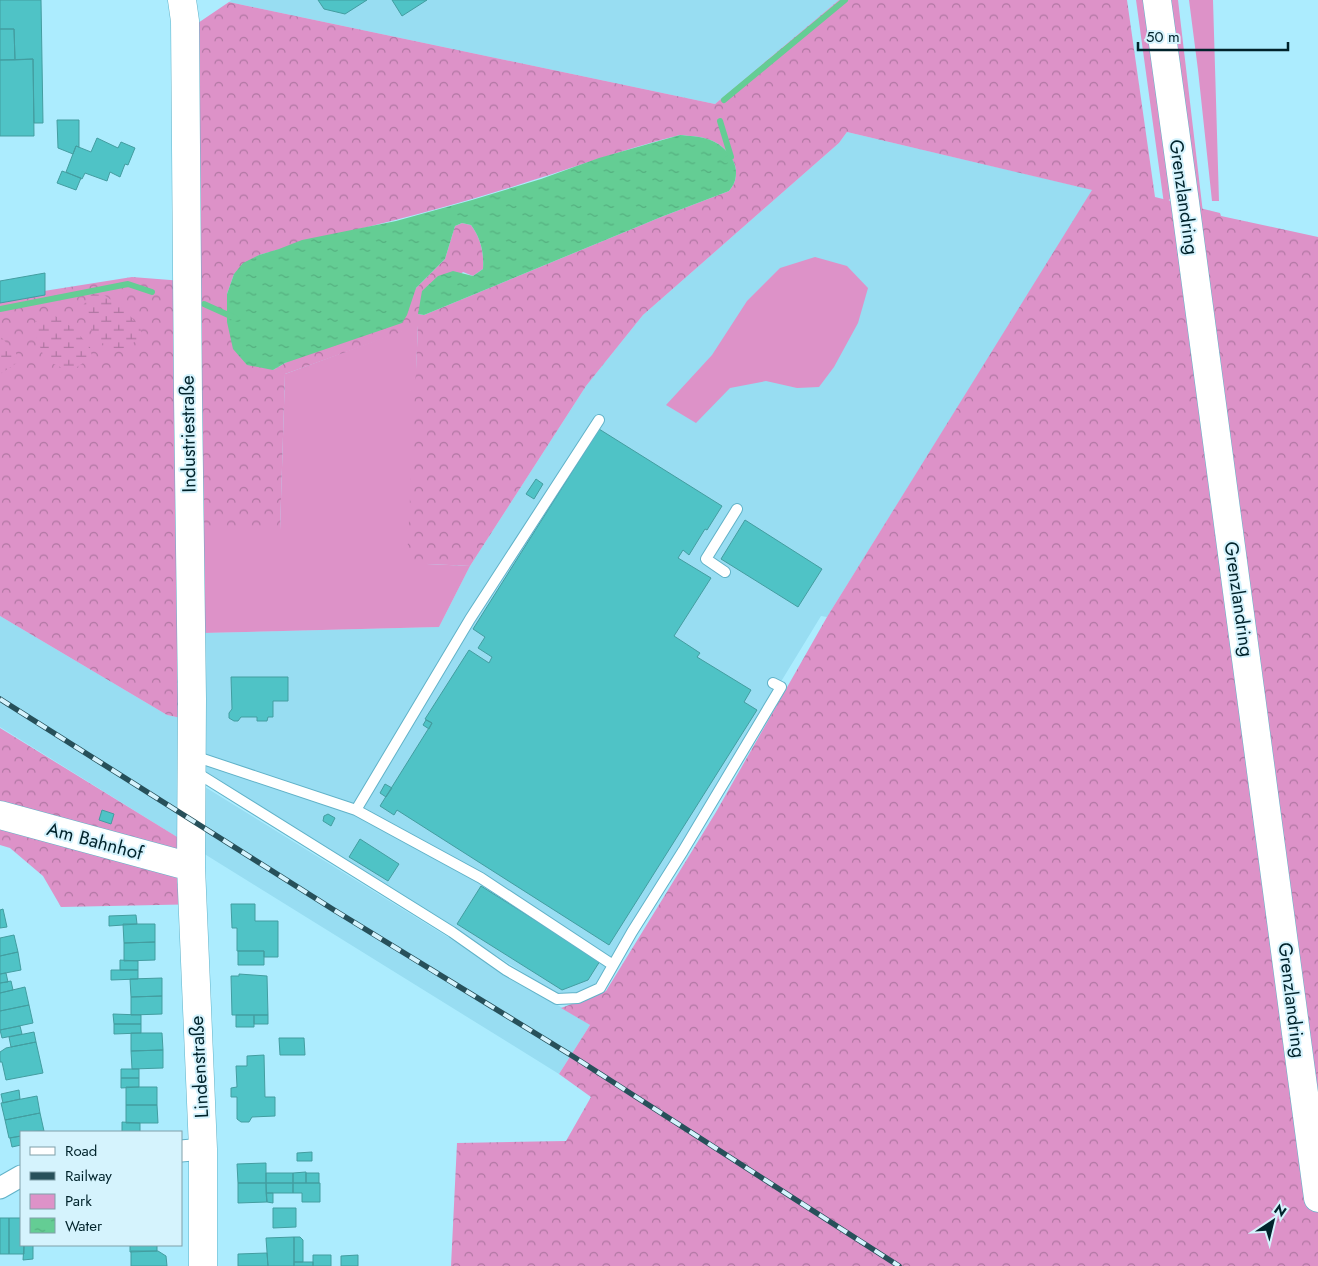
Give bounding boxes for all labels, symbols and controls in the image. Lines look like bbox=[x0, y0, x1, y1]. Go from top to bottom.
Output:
scale bar bbox=[1138, 20, 1288, 52]
text: 50 m bbox=[1146, 26, 1180, 48]
street label: Grenzlandring bbox=[1163, 138, 1205, 256]
street label: Industriestraße bbox=[173, 375, 203, 493]
street label: Grenzlandring bbox=[1218, 540, 1260, 658]
street label: Am Bahnhof bbox=[44, 815, 147, 867]
street label: Grenzlandring bbox=[1272, 941, 1312, 1059]
street label: Lindenstraße bbox=[183, 1015, 215, 1119]
legend bbox=[20, 1131, 182, 1246]
text: Road bbox=[65, 1140, 97, 1162]
text: Railway bbox=[65, 1165, 112, 1187]
text: Park bbox=[65, 1190, 92, 1212]
north arrow bbox=[1248, 1196, 1298, 1246]
text: N bbox=[1270, 1199, 1291, 1222]
text: Water bbox=[65, 1215, 103, 1237]

